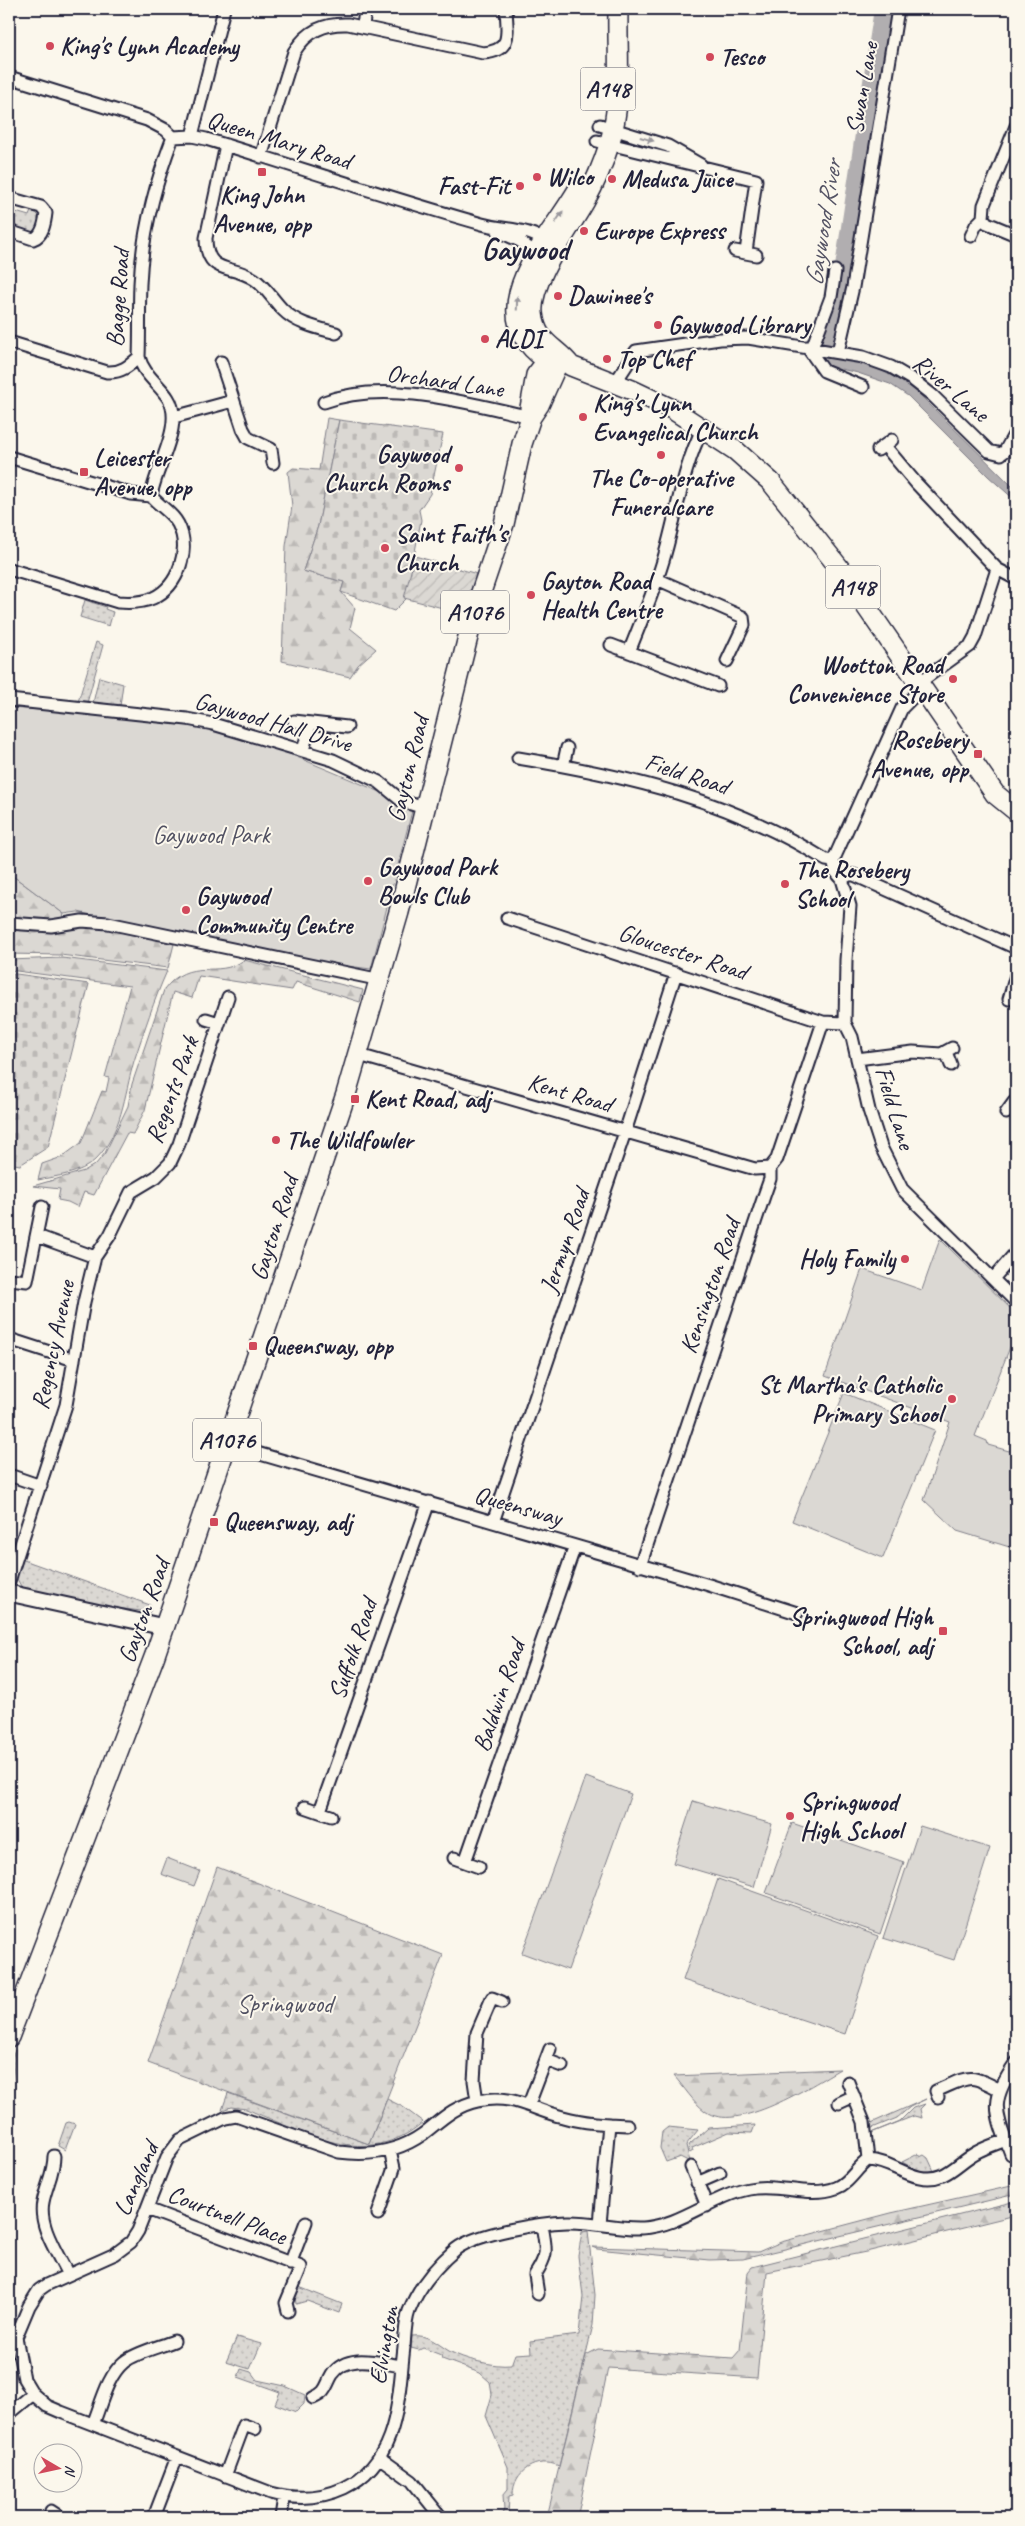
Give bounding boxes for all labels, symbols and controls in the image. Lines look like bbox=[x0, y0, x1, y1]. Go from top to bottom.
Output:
place label: King's Lynn Academy bbox=[60, 30, 241, 62]
street label: Swan Lane bbox=[838, 38, 886, 136]
marker: King's Lynn Academy bbox=[44, 40, 56, 52]
place label: Tesco bbox=[720, 41, 767, 73]
marker: Tesco bbox=[704, 51, 716, 63]
road number: A148 bbox=[580, 68, 636, 110]
street label: Queen Mary Road bbox=[203, 103, 359, 178]
one-way arrow bbox=[639, 136, 654, 144]
water label: Gaywood River bbox=[797, 155, 850, 288]
place label: Wilco bbox=[547, 161, 596, 193]
place label: Medusa Juice bbox=[622, 163, 734, 195]
marker: King John Avenue, opp bbox=[256, 166, 268, 178]
place label: Fast-Fit bbox=[438, 170, 513, 202]
marker: Wilco bbox=[531, 171, 543, 183]
marker: Medusa Juice bbox=[606, 173, 618, 185]
place label: King John Avenue, opp bbox=[213, 179, 313, 240]
marker: Fast-Fit bbox=[514, 180, 526, 192]
one-way arrow bbox=[554, 211, 564, 224]
place label: Europe Express bbox=[594, 215, 727, 247]
marker: Europe Express bbox=[578, 225, 590, 237]
district label: Gaywood bbox=[481, 230, 573, 268]
street label: Bagge Road bbox=[99, 245, 138, 348]
place label: Dawinee's bbox=[568, 280, 654, 312]
marker: Dawinee's bbox=[552, 290, 564, 302]
one-way arrow bbox=[514, 295, 522, 311]
place label: Gaywood Library bbox=[668, 309, 813, 341]
marker: Gaywood Library bbox=[652, 319, 664, 331]
place label: ALDI bbox=[495, 323, 548, 355]
marker: ALDI bbox=[479, 333, 491, 345]
place label: Top Chef bbox=[617, 343, 697, 375]
street label: River Lane bbox=[906, 347, 997, 430]
marker: Top Chef bbox=[601, 353, 613, 365]
street label: Orchard Lane bbox=[385, 357, 507, 405]
place label: King's Lynn Evangelical Church bbox=[593, 387, 759, 448]
marker: King's Lynn Evangelical Church bbox=[577, 411, 589, 423]
place label: Gaywood Church Rooms bbox=[324, 438, 453, 499]
place label: Leicester Avenue, opp bbox=[94, 442, 194, 503]
marker: The Co-operative Funeralcare bbox=[655, 449, 667, 461]
marker: Gaywood Church Rooms bbox=[453, 462, 465, 474]
place label: The Co-operative Funeralcare bbox=[589, 462, 735, 523]
marker: Leicester Avenue, opp bbox=[78, 466, 90, 478]
place label: Saint Faith's Church bbox=[395, 518, 510, 579]
marker: Saint Faith's Church bbox=[379, 542, 391, 554]
place label: Gayton Road Health Centre bbox=[541, 565, 664, 626]
road number: A148 bbox=[826, 566, 880, 608]
marker: Gayton Road Health Centre bbox=[525, 589, 537, 601]
road number: A1076 bbox=[441, 590, 509, 634]
place label: Wootton Road Convenience Store bbox=[787, 649, 947, 710]
marker: Wootton Road Convenience Store bbox=[947, 673, 959, 685]
street label: Gaywood Hall Drive bbox=[191, 684, 357, 760]
street label: Gayton Road bbox=[379, 709, 438, 825]
place label: Rosebery Avenue, opp bbox=[871, 724, 971, 785]
street label: Field Road bbox=[641, 745, 736, 804]
marker: Rosebery Avenue, opp bbox=[972, 748, 984, 760]
park label: Gaywood Park bbox=[152, 819, 271, 851]
place label: Gaywood Park Bowls Club bbox=[378, 851, 500, 912]
place label: The Rosebery School bbox=[795, 854, 911, 915]
marker: Gaywood Park Bowls Club bbox=[362, 875, 374, 887]
marker: The Rosebery School bbox=[779, 878, 791, 890]
place label: Gaywood Community Centre bbox=[196, 880, 354, 941]
marker: Gaywood Community Centre bbox=[180, 904, 192, 916]
street label: Gloucester Road bbox=[614, 916, 755, 989]
street label: Regents Park bbox=[138, 1030, 207, 1148]
street label: Field Lane bbox=[867, 1063, 923, 1155]
street label: Kent Road bbox=[524, 1066, 619, 1121]
place label: Kent Road, adj bbox=[365, 1083, 494, 1115]
marker: Kent Road, adj bbox=[349, 1093, 361, 1105]
place label: The Wildfowler bbox=[286, 1124, 416, 1156]
marker: The Wildfowler bbox=[270, 1134, 282, 1146]
street label: Gayton Road bbox=[242, 1168, 307, 1284]
street label: Jermyn Road bbox=[532, 1181, 599, 1298]
street label: Kensington Road bbox=[672, 1210, 749, 1358]
place label: Holy Family bbox=[799, 1243, 897, 1275]
marker: Holy Family bbox=[899, 1253, 911, 1265]
street label: Regency Avenue bbox=[24, 1276, 83, 1412]
place label: Queensway, opp bbox=[263, 1330, 395, 1362]
marker: Queensway, opp bbox=[247, 1340, 259, 1352]
place label: St Martha's Catholic Primary School bbox=[758, 1369, 947, 1430]
marker: St Martha's Catholic Primary School bbox=[946, 1393, 958, 1405]
road number: A1076 bbox=[193, 1418, 261, 1462]
street label: Queensway bbox=[470, 1478, 568, 1534]
place label: Queensway, adj bbox=[224, 1506, 356, 1538]
marker: Queensway, adj bbox=[208, 1516, 220, 1528]
street label: Gayton Road bbox=[110, 1551, 179, 1667]
street label: Suffolk Road bbox=[321, 1591, 386, 1704]
place label: Springwood High School, adj bbox=[789, 1601, 937, 1662]
marker: Springwood High School, adj bbox=[937, 1625, 949, 1637]
street label: Baldwin Road bbox=[465, 1632, 534, 1756]
place label: Springwood High School bbox=[800, 1786, 907, 1847]
marker: Springwood High School bbox=[784, 1810, 796, 1822]
park label: Springwood bbox=[237, 1988, 336, 2020]
street label: Langland bbox=[106, 2133, 168, 2221]
street label: Courtnell Place bbox=[163, 2178, 293, 2253]
street label: Elvington bbox=[361, 2302, 407, 2387]
north arrow bbox=[32, 2444, 82, 2494]
text: N bbox=[61, 2464, 79, 2478]

